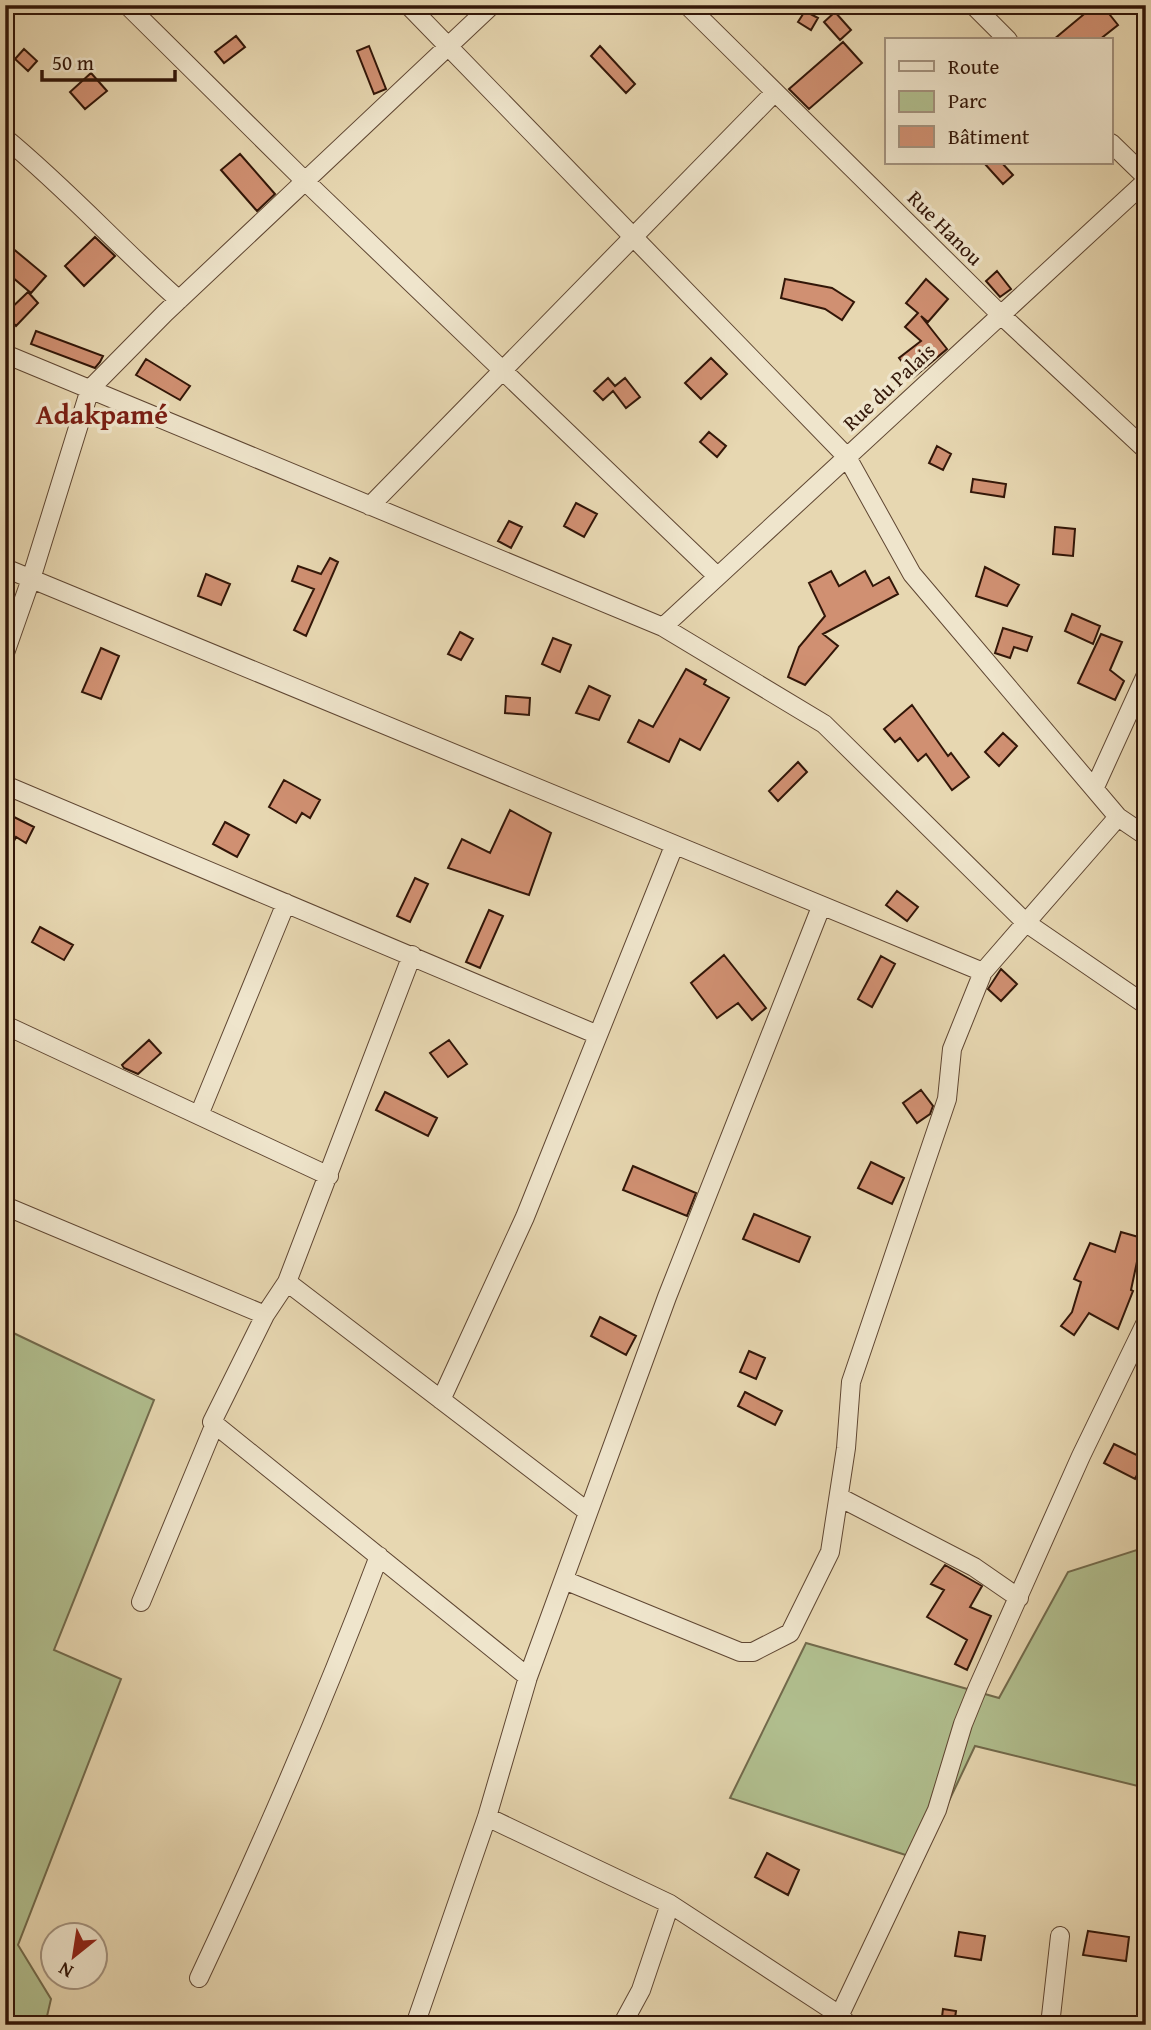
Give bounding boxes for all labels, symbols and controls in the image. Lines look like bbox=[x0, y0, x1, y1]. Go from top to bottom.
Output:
scale bar bbox=[42, 38, 175, 82]
legend bbox=[885, 38, 1112, 164]
text: 50 m bbox=[52, 47, 94, 78]
text: Route bbox=[948, 51, 1000, 82]
text: Parc bbox=[948, 85, 987, 116]
text: Bâtiment bbox=[948, 121, 1030, 152]
street label: Rue Hanou bbox=[901, 183, 991, 273]
street label: Rue du Palais bbox=[836, 336, 942, 438]
district label: Adakpamé bbox=[36, 393, 168, 434]
north arrow bbox=[38, 1922, 108, 1992]
text: N bbox=[53, 1955, 78, 1986]

